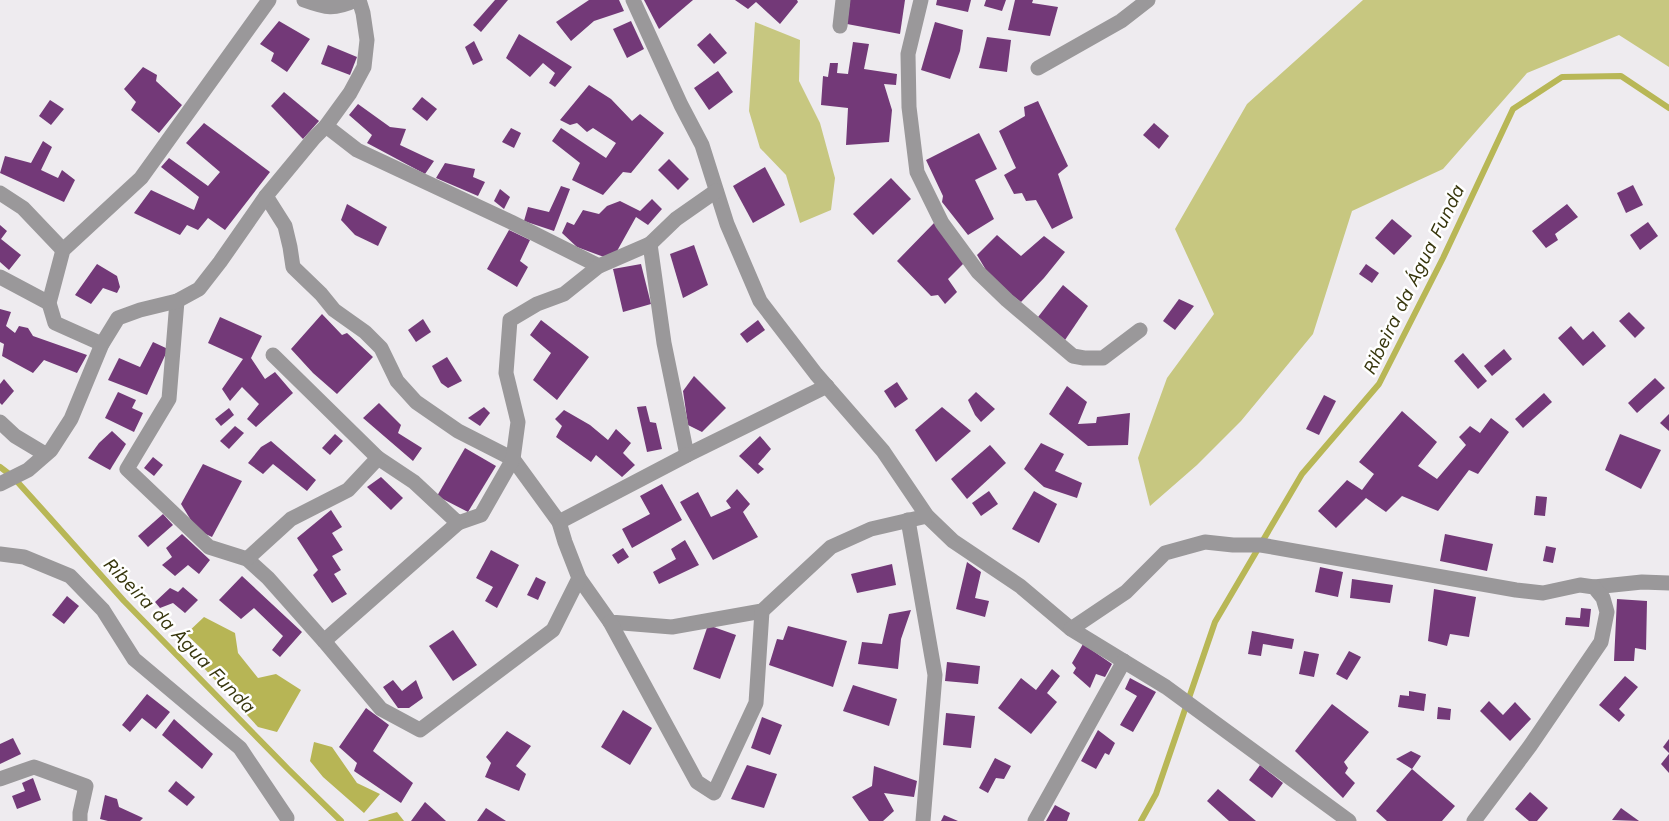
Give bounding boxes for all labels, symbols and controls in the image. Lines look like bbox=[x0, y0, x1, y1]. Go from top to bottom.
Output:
water label: Ribeira da Água Funda bbox=[1357, 180, 1470, 378]
water label: Ribeira da Água Funda bbox=[99, 552, 260, 718]

